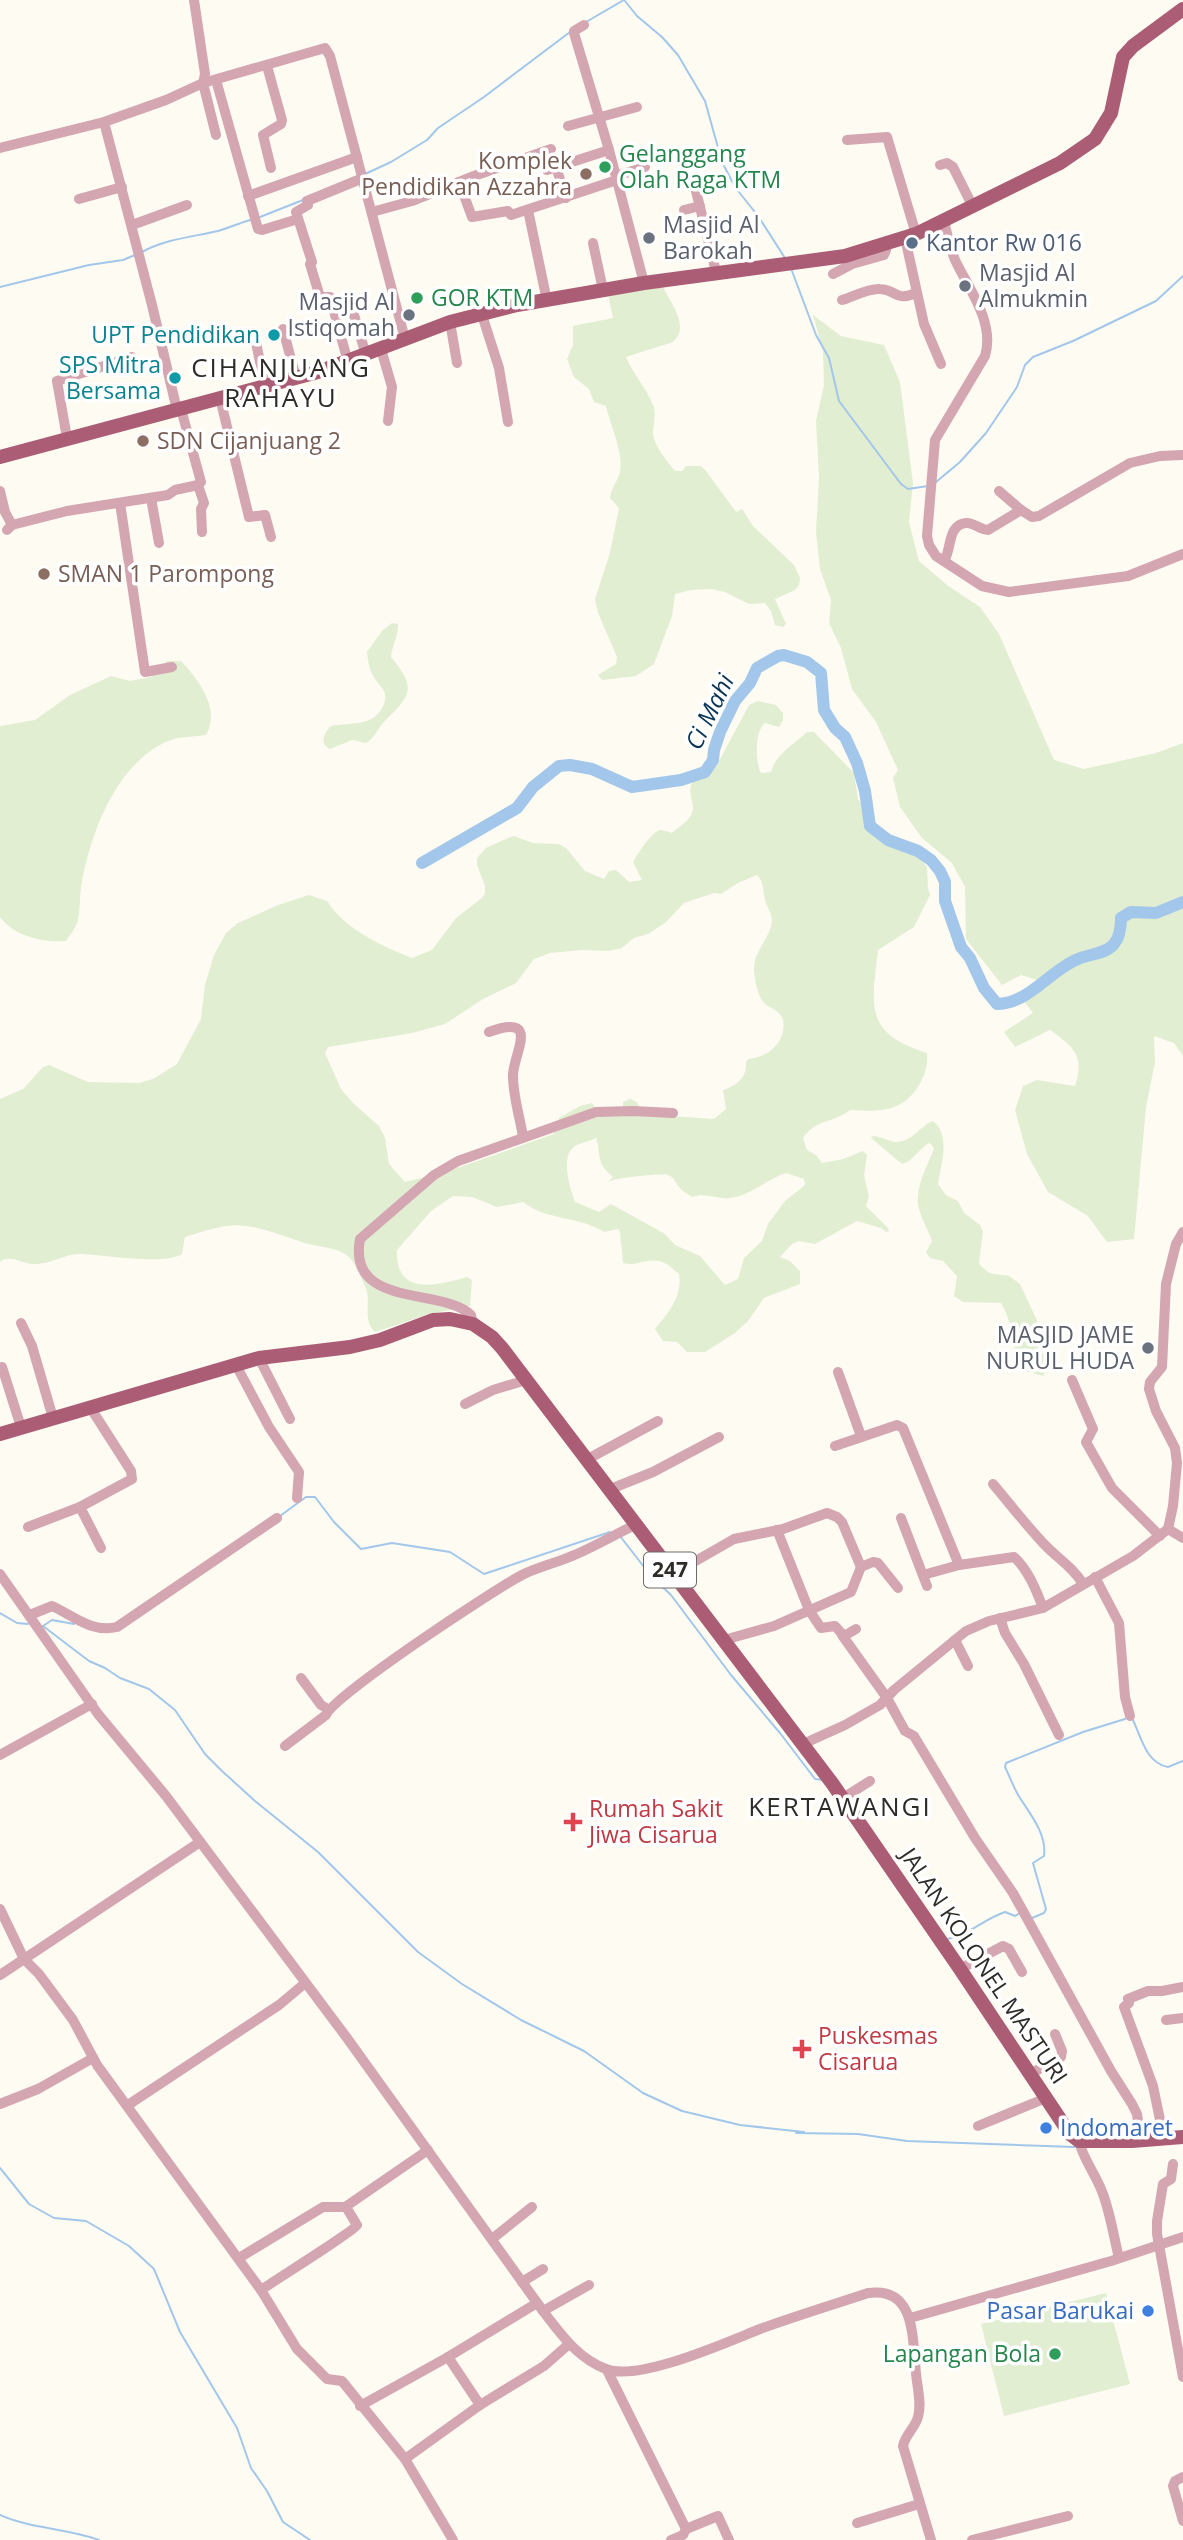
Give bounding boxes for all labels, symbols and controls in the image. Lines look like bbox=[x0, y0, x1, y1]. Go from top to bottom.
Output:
place label: Gelanggang Olah Raga KTM bbox=[619, 137, 781, 195]
place label: Komplek Pendidikan Azzahra bbox=[361, 144, 572, 202]
marker: Gelanggang Olah Raga KTM bbox=[597, 159, 613, 175]
marker: Komplek Pendidikan Azzahra bbox=[578, 166, 594, 182]
place label: Masjid Al Barokah bbox=[663, 208, 759, 266]
place label: Kantor Rw 016 bbox=[926, 226, 1082, 258]
marker: Masjid Al Barokah bbox=[641, 230, 657, 246]
marker: Kantor Rw 016 bbox=[904, 235, 920, 251]
place label: Masjid Al Almukmin bbox=[979, 256, 1088, 314]
marker: Masjid Al Almukmin bbox=[957, 278, 973, 294]
place label: GOR KTM bbox=[431, 281, 533, 313]
place label: Masjid Al Istiqomah bbox=[288, 285, 395, 343]
marker: GOR KTM bbox=[409, 290, 425, 306]
marker: Masjid Al Istiqomah bbox=[401, 307, 417, 323]
place label: UPT Pendidikan bbox=[91, 318, 260, 350]
marker: UPT Pendidikan bbox=[266, 327, 282, 343]
place label: SPS Mitra Bersama bbox=[59, 348, 161, 406]
district label: CIHANJUANG RAHAYU bbox=[191, 349, 371, 415]
marker: SPS Mitra Bersama bbox=[167, 370, 183, 386]
place label: SDN Cijanjuang 2 bbox=[157, 424, 341, 456]
marker: SDN Cijanjuang 2 bbox=[135, 433, 151, 449]
place label: SMAN 1 Parompong bbox=[58, 557, 274, 589]
marker: SMAN 1 Parompong bbox=[36, 566, 52, 582]
water label: Ci Mahi bbox=[676, 667, 741, 755]
place label: MASJID JAME NURUL HUDA bbox=[986, 1318, 1134, 1376]
marker: MASJID JAME NURUL HUDA bbox=[1140, 1340, 1156, 1356]
road number: 247 bbox=[644, 1552, 696, 1588]
district label: KERTAWANGI bbox=[748, 1788, 932, 1824]
place label: Rumah Sakit Jiwa Cisarua bbox=[587, 1792, 723, 1850]
marker: Rumah Sakit Jiwa Cisarua bbox=[563, 1812, 583, 1832]
street label: JALAN KOLONEL MASTURI bbox=[893, 1839, 1076, 2090]
place label: Puskesmas Cisarua bbox=[818, 2019, 938, 2077]
marker: Puskesmas Cisarua bbox=[792, 2039, 812, 2059]
place label: Indomaret bbox=[1060, 2111, 1173, 2143]
marker: Indomaret bbox=[1038, 2120, 1054, 2136]
place label: Pasar Barukai bbox=[986, 2294, 1134, 2326]
marker: Pasar Barukai bbox=[1140, 2303, 1156, 2319]
place label: Lapangan Bola bbox=[883, 2337, 1041, 2369]
marker: Lapangan Bola bbox=[1047, 2346, 1063, 2362]

